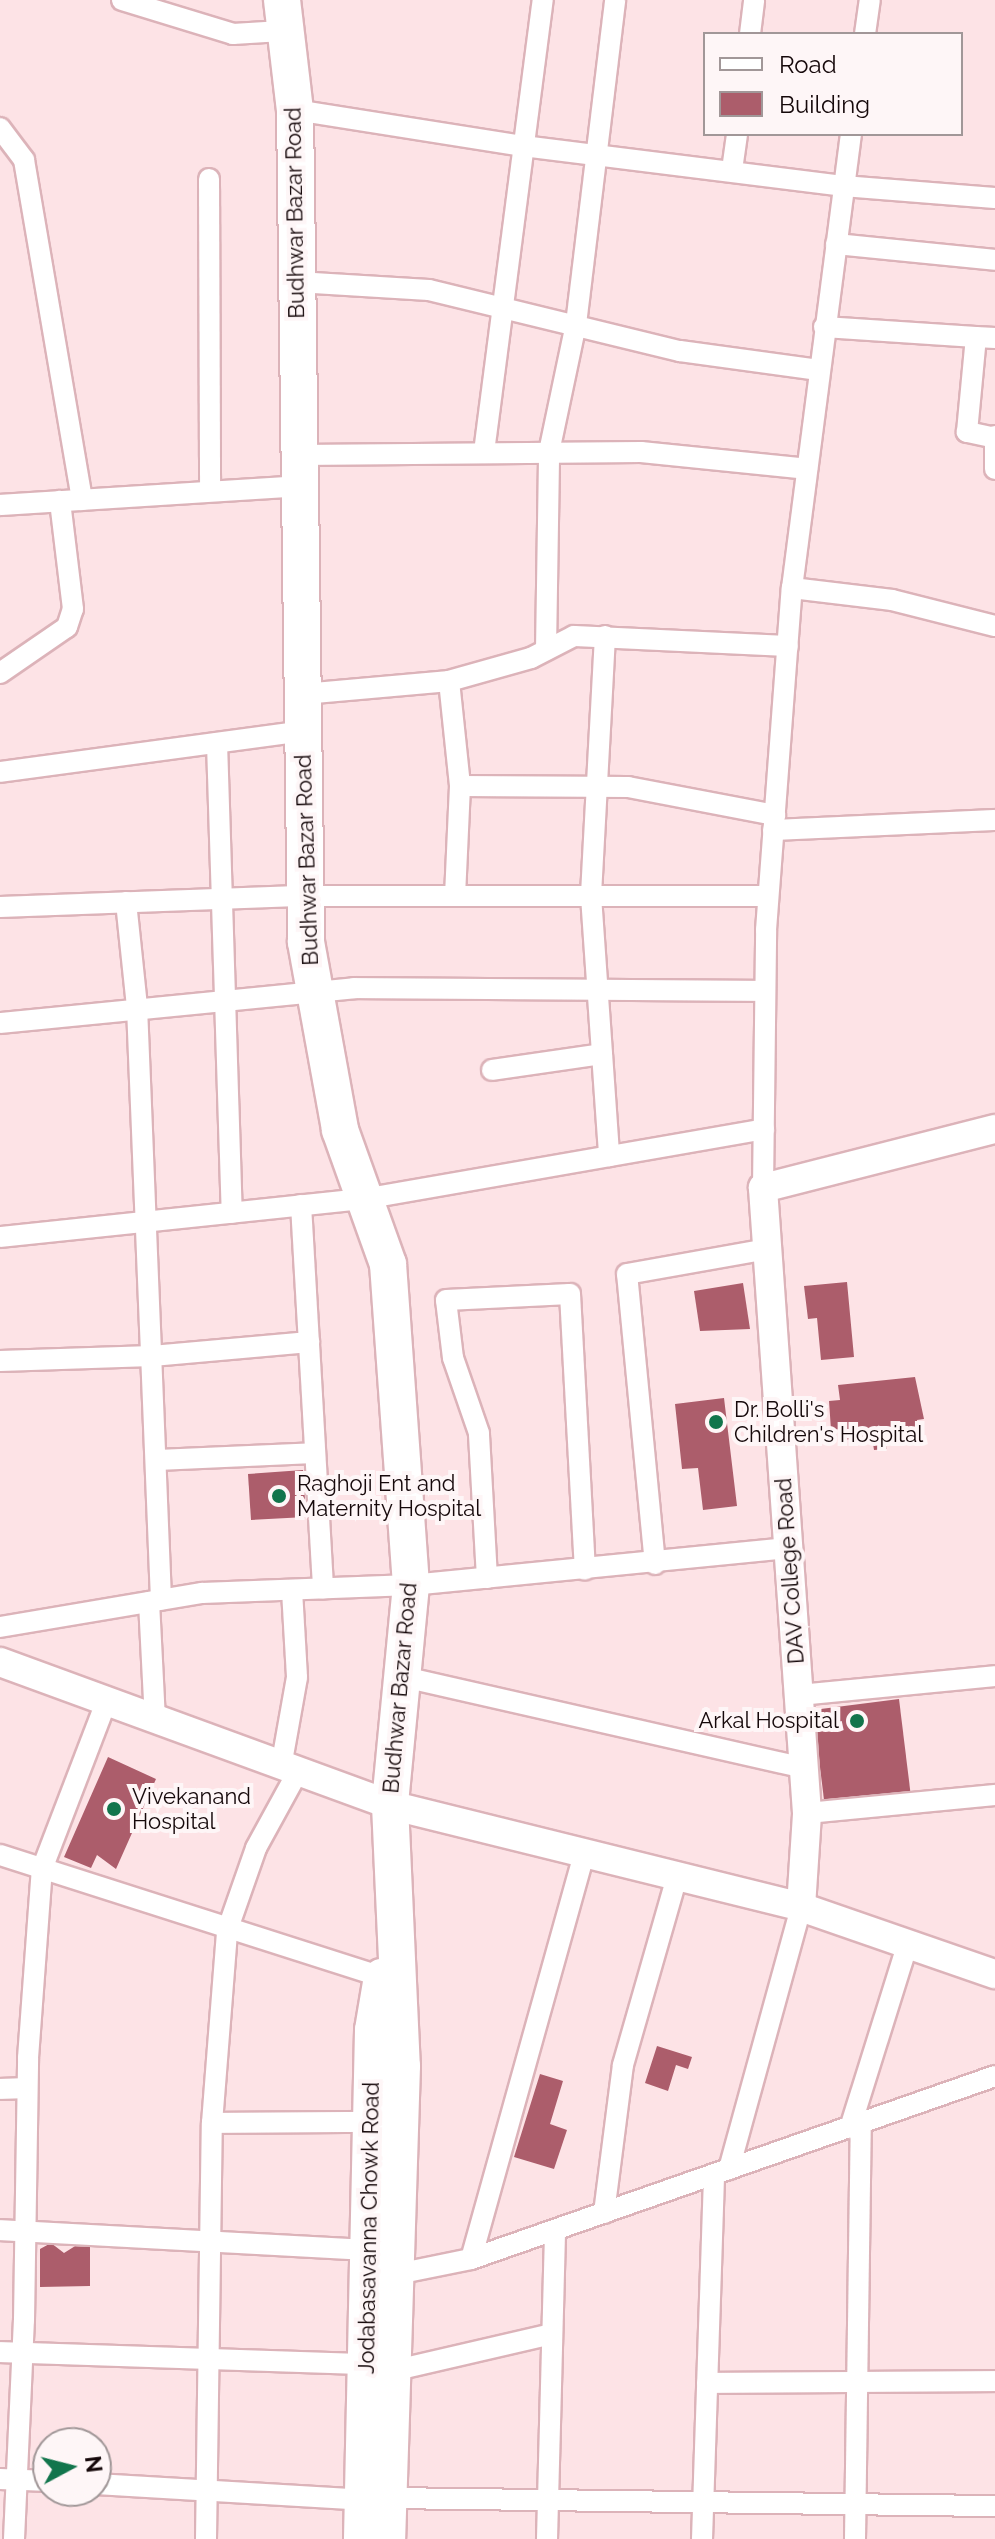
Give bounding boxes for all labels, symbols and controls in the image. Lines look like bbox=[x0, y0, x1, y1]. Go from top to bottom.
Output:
legend bbox=[703, 32, 963, 136]
text: Road bbox=[779, 50, 837, 79]
text: Building bbox=[779, 90, 870, 119]
street label: Budhwar Bazar Road bbox=[280, 107, 310, 319]
street label: Budhwar Bazar Road bbox=[290, 753, 324, 967]
place label: Dr. Bolli's Children's Hospital bbox=[734, 1396, 923, 1448]
marker: Dr. Bolli's Children's Hospital bbox=[705, 1411, 727, 1433]
place label: Raghoji Ent and Maternity Hospital bbox=[297, 1470, 482, 1522]
street label: DAV College Road bbox=[770, 1477, 810, 1665]
marker: Raghoji Ent and Maternity Hospital bbox=[268, 1485, 290, 1507]
street label: Budhwar Bazar Road bbox=[378, 1581, 422, 1795]
place label: Arkal Hospital bbox=[698, 1708, 839, 1734]
marker: Arkal Hospital bbox=[846, 1710, 868, 1732]
place label: Vivekanand Hospital bbox=[132, 1783, 251, 1834]
marker: Vivekanand Hospital bbox=[103, 1798, 125, 1820]
street label: Jodabasavanna Chowk Road bbox=[353, 2082, 385, 2374]
north arrow bbox=[32, 2427, 112, 2507]
text: N bbox=[80, 2454, 108, 2474]

